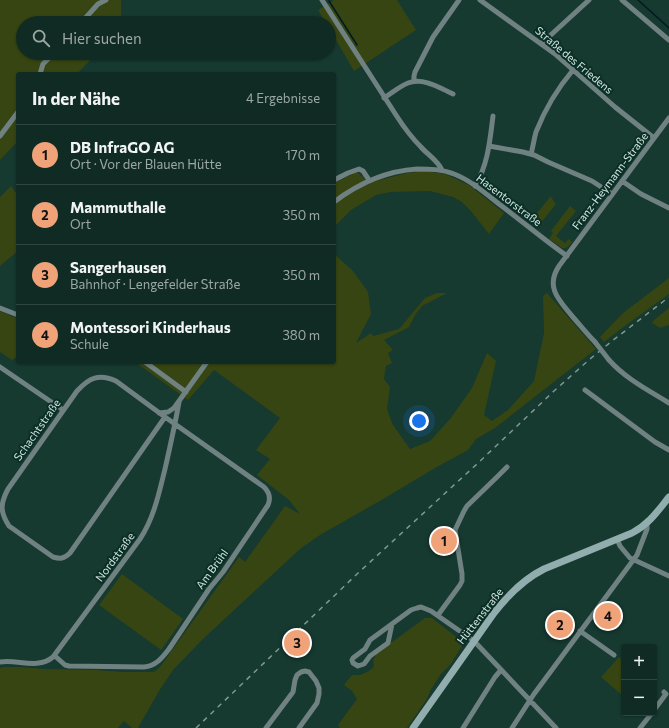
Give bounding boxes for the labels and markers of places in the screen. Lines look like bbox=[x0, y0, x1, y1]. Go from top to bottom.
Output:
pin: 1 bbox=[431, 526, 457, 556]
pin: 4 bbox=[595, 601, 621, 631]
pin: 2 bbox=[547, 610, 573, 640]
pin: 3 bbox=[284, 628, 310, 658]

